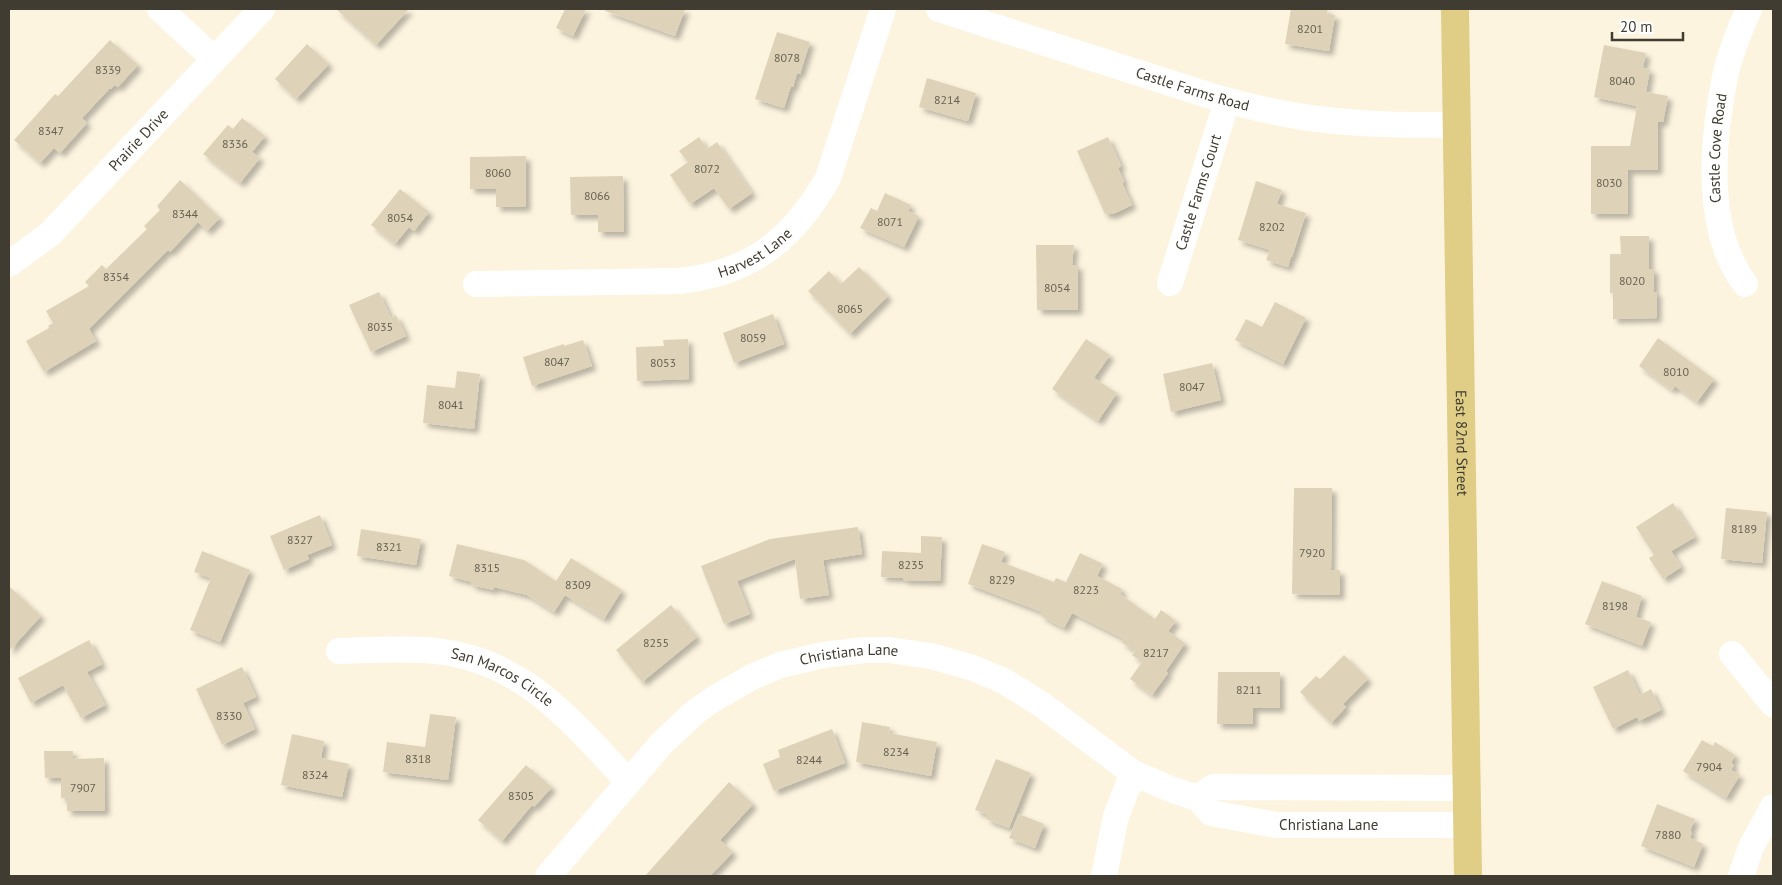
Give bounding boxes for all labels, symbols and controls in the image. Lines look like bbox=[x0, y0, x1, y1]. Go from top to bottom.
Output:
scale bar bbox=[1612, 10, 1683, 42]
text: 20 m bbox=[1620, 17, 1653, 36]
house number: 8201 bbox=[1297, 21, 1323, 36]
house number: 8078 bbox=[774, 50, 800, 65]
house number: 8339 bbox=[95, 62, 121, 77]
street label: Castle Farms Road bbox=[1133, 63, 1251, 115]
house number: 8040 bbox=[1609, 73, 1636, 88]
house number: 8214 bbox=[934, 92, 961, 107]
street label: Castle Cove Road bbox=[1704, 92, 1731, 204]
street label: Prairie Drive bbox=[104, 104, 172, 175]
house number: 8347 bbox=[38, 123, 64, 138]
street label: Castle Farms Court bbox=[1171, 132, 1225, 253]
house number: 8336 bbox=[222, 136, 248, 151]
house number: 8072 bbox=[694, 161, 720, 176]
house number: 8060 bbox=[485, 165, 512, 180]
house number: 8030 bbox=[1596, 175, 1623, 190]
house number: 8066 bbox=[584, 188, 610, 203]
house number: 8344 bbox=[172, 206, 199, 221]
house number: 8054 bbox=[387, 210, 414, 225]
house number: 8071 bbox=[877, 214, 903, 229]
house number: 8202 bbox=[1259, 219, 1285, 234]
street label: Harvest Lane bbox=[715, 224, 796, 282]
house number: 8354 bbox=[103, 269, 130, 284]
house number: 8020 bbox=[1619, 273, 1646, 288]
house number: 8054 bbox=[1044, 280, 1071, 295]
house number: 8065 bbox=[837, 301, 863, 316]
house number: 8035 bbox=[367, 319, 393, 334]
house number: 8059 bbox=[740, 330, 766, 345]
house number: 8047 bbox=[544, 354, 570, 369]
house number: 8053 bbox=[650, 355, 676, 370]
house number: 8010 bbox=[1663, 364, 1690, 379]
house number: 8047 bbox=[1179, 379, 1205, 394]
street label: East 82nd Street bbox=[1452, 390, 1472, 496]
house number: 8041 bbox=[438, 397, 464, 412]
house number: 8189 bbox=[1731, 521, 1757, 536]
house number: 8327 bbox=[287, 532, 313, 547]
house number: 8321 bbox=[376, 539, 402, 554]
house number: 7920 bbox=[1299, 545, 1326, 560]
house number: 8235 bbox=[898, 557, 924, 572]
house number: 8315 bbox=[474, 560, 500, 575]
house number: 8229 bbox=[989, 572, 1015, 587]
house number: 8309 bbox=[565, 577, 591, 592]
house number: 8223 bbox=[1073, 582, 1099, 597]
house number: 8198 bbox=[1602, 598, 1628, 613]
house number: 8255 bbox=[643, 635, 669, 650]
street label: Christiana Lane bbox=[798, 640, 900, 669]
street label: San Marcos Circle bbox=[449, 643, 558, 710]
house number: 8217 bbox=[1143, 645, 1169, 660]
house number: 8211 bbox=[1236, 682, 1262, 697]
house number: 8330 bbox=[216, 708, 243, 723]
house number: 8234 bbox=[883, 744, 910, 759]
house number: 8318 bbox=[405, 751, 431, 766]
house number: 8244 bbox=[796, 752, 823, 767]
house number: 7904 bbox=[1696, 759, 1723, 774]
house number: 8324 bbox=[302, 767, 329, 782]
house number: 7907 bbox=[70, 780, 96, 795]
house number: 8305 bbox=[508, 788, 534, 803]
street label: Christiana Lane bbox=[1279, 815, 1378, 834]
house number: 7880 bbox=[1655, 827, 1682, 842]

